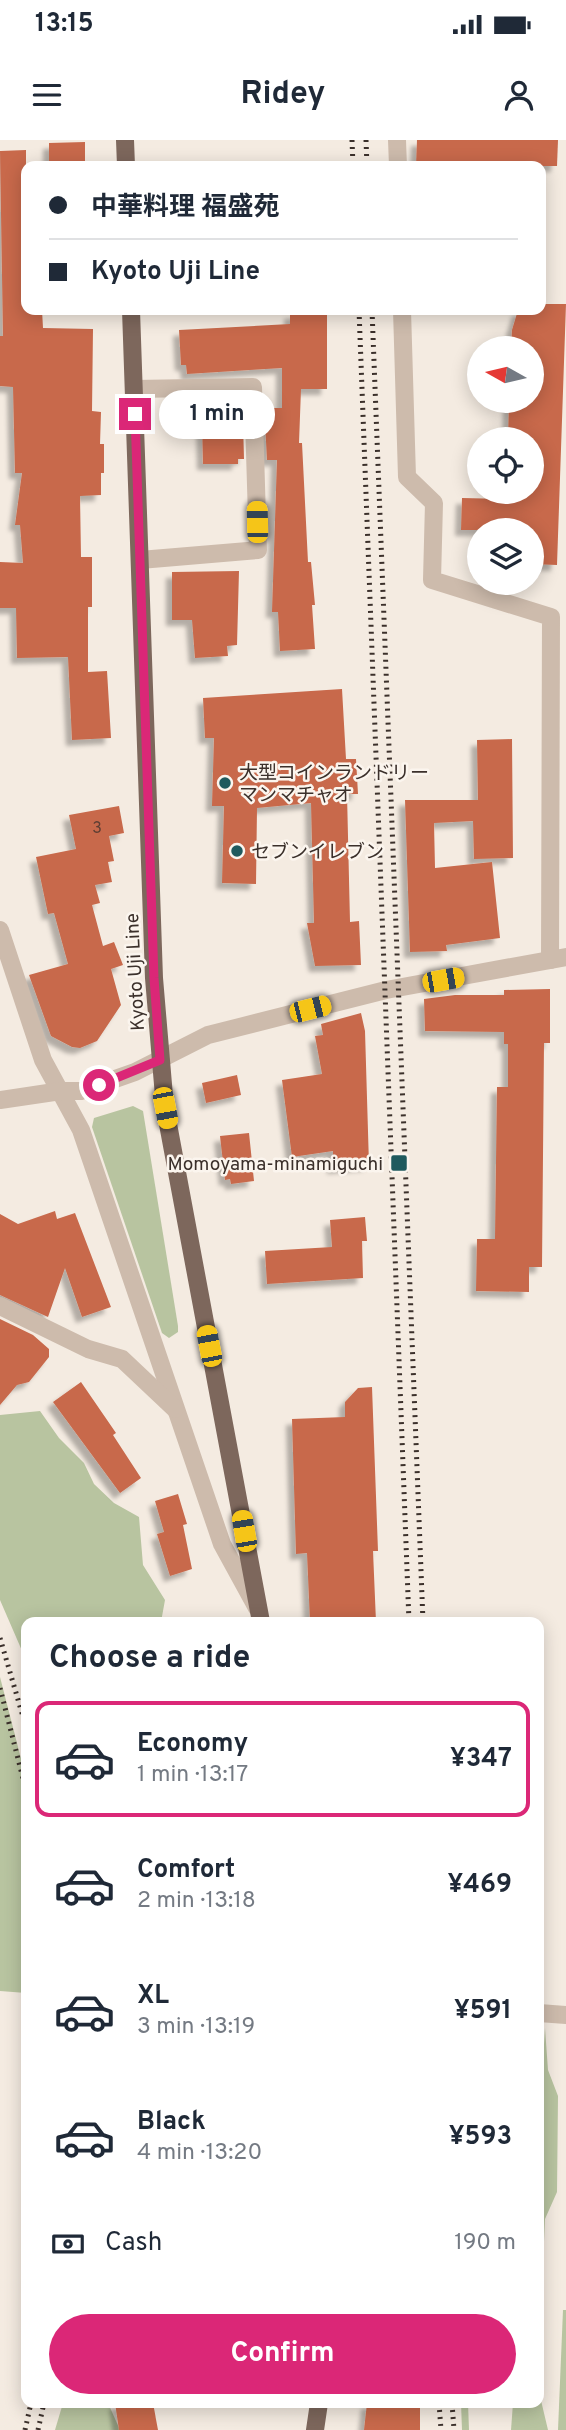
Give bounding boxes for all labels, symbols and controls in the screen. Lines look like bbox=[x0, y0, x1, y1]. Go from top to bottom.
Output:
text: 13:15 bbox=[35, 8, 94, 41]
text: Ridey bbox=[241, 75, 325, 115]
icon: menu bbox=[28, 76, 66, 114]
icon: person bbox=[500, 76, 538, 114]
text: 中華料理 福盛苑 bbox=[91, 192, 280, 225]
text: Kyoto Uji Line bbox=[91, 256, 260, 289]
north arrow bbox=[467, 336, 544, 413]
map controls bbox=[467, 336, 544, 595]
callout: 1 min bbox=[160, 390, 275, 438]
route end bbox=[119, 398, 151, 430]
text: 1 min bbox=[189, 400, 245, 429]
button: locate bbox=[467, 427, 544, 504]
car bbox=[247, 501, 268, 543]
button: layers bbox=[467, 518, 544, 595]
place label: 大型コインランドリー マンマチャオ bbox=[239, 762, 429, 808]
marker: 大型コインランドリー マンマチャオ bbox=[217, 775, 233, 791]
house number: 3 bbox=[92, 819, 102, 839]
place label: セブンイレブン bbox=[251, 841, 384, 865]
marker: セブンイレブン bbox=[229, 843, 245, 859]
street label: Kyoto Uji Line bbox=[121, 912, 151, 1031]
car bbox=[421, 966, 466, 994]
car bbox=[288, 994, 333, 1024]
route start bbox=[83, 1069, 115, 1101]
car bbox=[151, 1085, 180, 1131]
place label: Momoyama-minamiguchi bbox=[168, 1153, 383, 1177]
marker: Momoyama-minamiguchi bbox=[389, 1153, 409, 1173]
car bbox=[195, 1323, 224, 1369]
car bbox=[231, 1508, 258, 1554]
text: Choose a ride bbox=[49, 1639, 250, 1679]
icon: car bbox=[53, 1728, 116, 1791]
text: Economy bbox=[137, 1728, 248, 1761]
text: ¥347 bbox=[450, 1743, 512, 1776]
text: 1 min · 13:17 bbox=[137, 1761, 248, 1790]
icon: car bbox=[53, 1854, 116, 1917]
text: Comfort bbox=[137, 1854, 235, 1887]
text: ¥469 bbox=[448, 1869, 512, 1902]
text: 2 min · 13:18 bbox=[137, 1887, 256, 1916]
icon: car bbox=[53, 1980, 116, 2043]
text: XL bbox=[137, 1980, 169, 2013]
text: ¥591 bbox=[454, 1995, 512, 2028]
text: 3 min · 13:19 bbox=[137, 2013, 255, 2042]
icon: car bbox=[53, 2106, 116, 2169]
text: Black bbox=[137, 2106, 206, 2139]
text: ¥593 bbox=[449, 2121, 512, 2154]
text: 4 min · 13:20 bbox=[137, 2139, 262, 2168]
icon: cash bbox=[49, 2225, 87, 2263]
text: Cash bbox=[105, 2227, 162, 2260]
text: 190 m bbox=[454, 2229, 516, 2258]
button: Confirm bbox=[49, 2314, 516, 2394]

